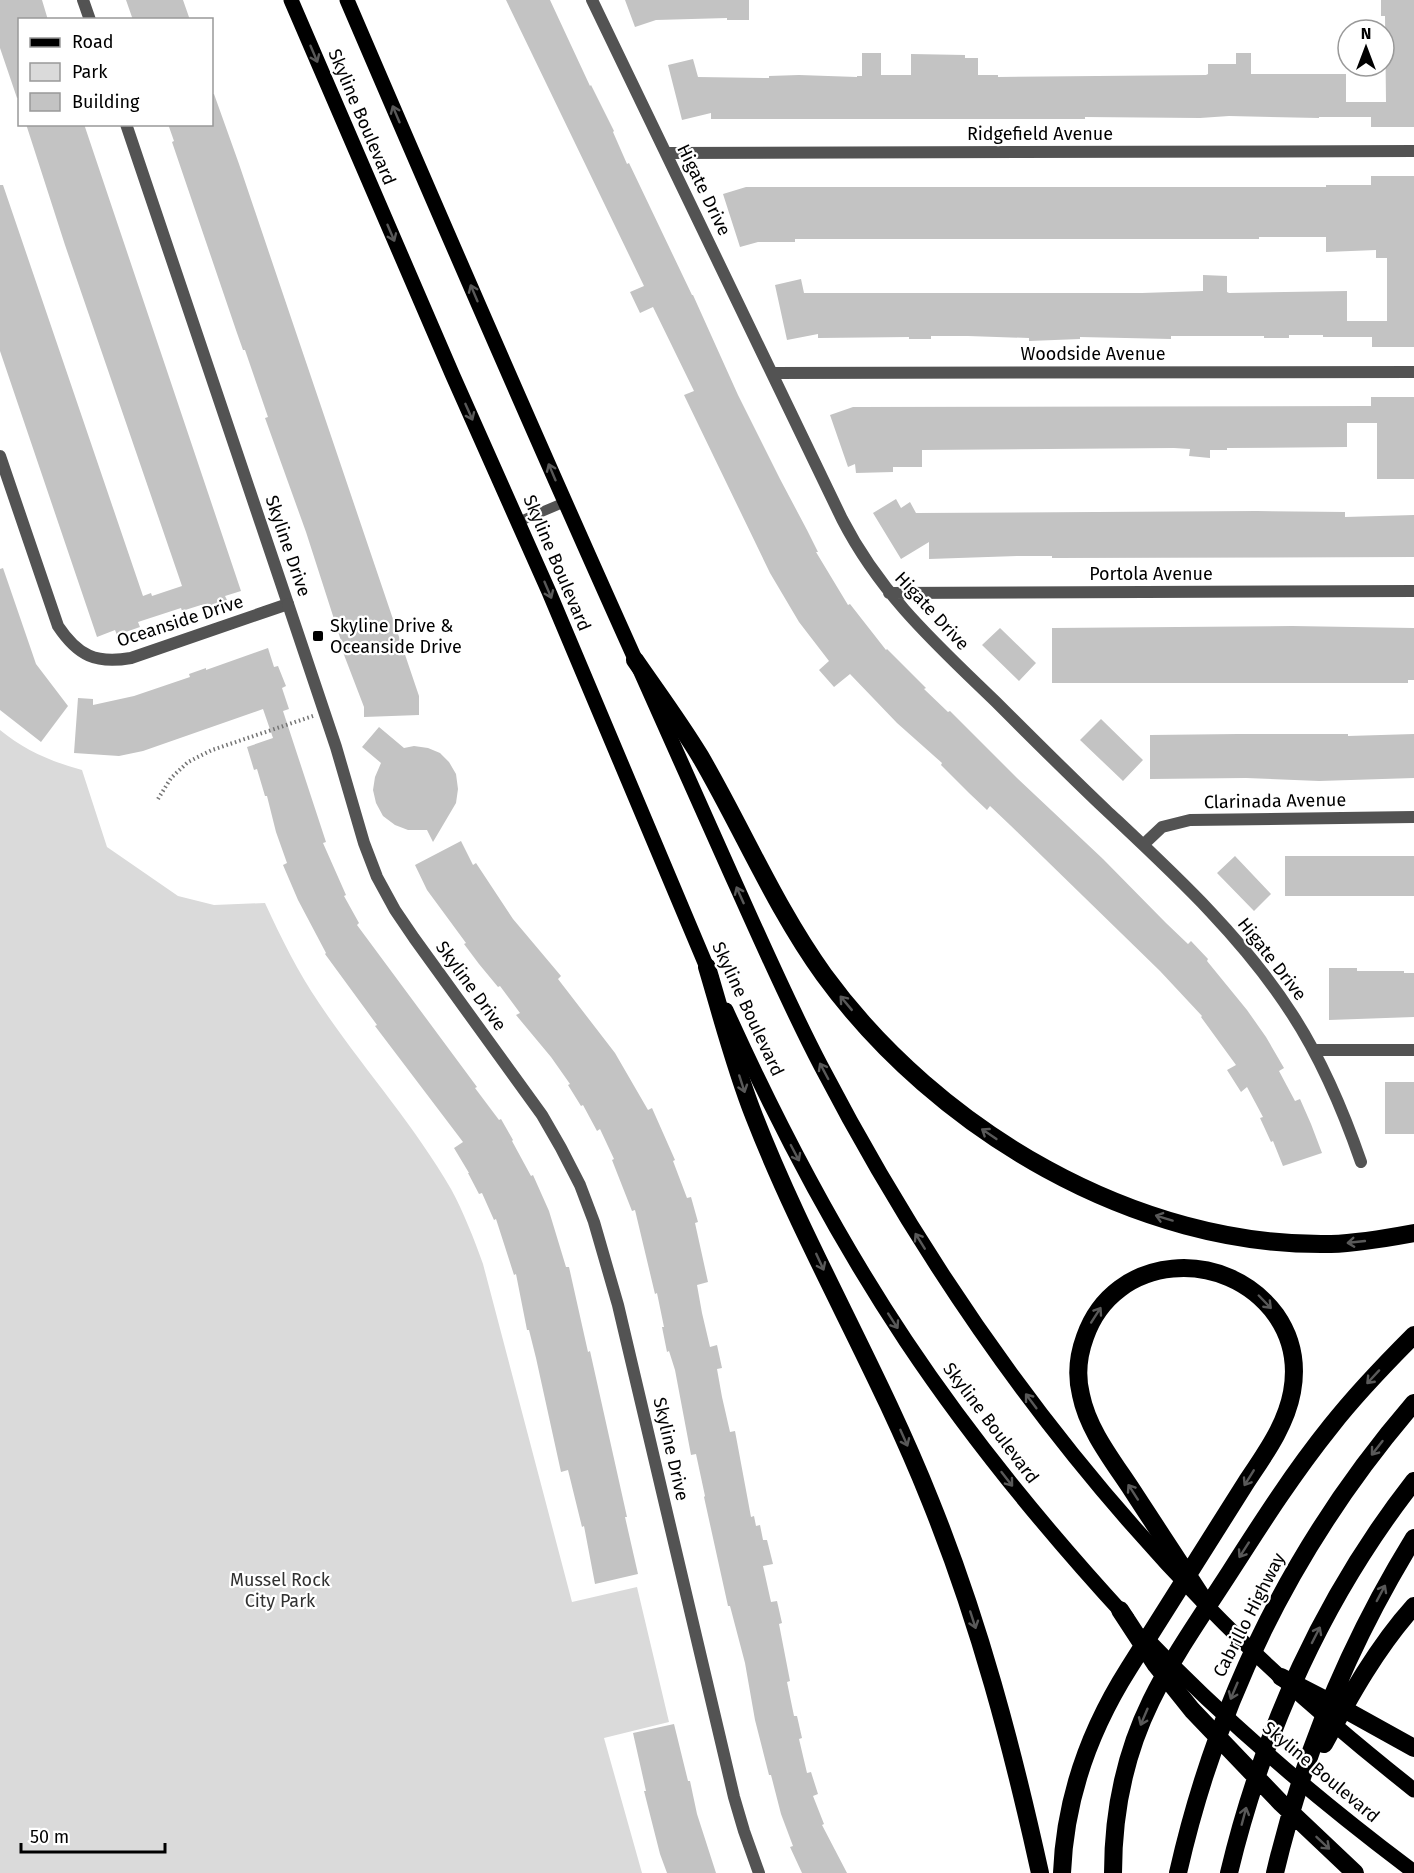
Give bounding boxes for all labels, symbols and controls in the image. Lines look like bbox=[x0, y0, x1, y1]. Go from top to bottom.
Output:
legend bbox=[18, 18, 213, 126]
north arrow bbox=[1336, 18, 1396, 78]
text: N bbox=[1361, 24, 1371, 43]
text: Road bbox=[72, 31, 114, 53]
one-way arrow bbox=[308, 44, 320, 62]
street label: Skyline Boulevard bbox=[323, 46, 401, 188]
text: Park bbox=[72, 61, 108, 83]
text: Building bbox=[72, 91, 140, 113]
one-way arrow bbox=[390, 106, 402, 124]
street label: Ridgefield Avenue bbox=[967, 123, 1113, 145]
street label: Higate Drive bbox=[672, 141, 736, 239]
one-way arrow bbox=[386, 223, 397, 241]
one-way arrow bbox=[468, 285, 479, 303]
street label: Woodside Avenue bbox=[1020, 343, 1166, 365]
one-way arrow bbox=[463, 402, 475, 420]
one-way arrow bbox=[545, 464, 557, 482]
street label: Skyline Boulevard bbox=[518, 492, 596, 634]
street label: Skyline Drive bbox=[260, 493, 316, 599]
street label: Portola Avenue bbox=[1089, 563, 1213, 585]
street label: Higate Drive bbox=[890, 567, 974, 655]
one-way arrow bbox=[543, 580, 554, 599]
street label: Oceanside Drive bbox=[114, 590, 246, 652]
place label: Skyline Drive & Oceanside Drive bbox=[330, 615, 462, 658]
marker: Skyline Drive & Oceanside Drive bbox=[311, 629, 325, 643]
street label: Clarinada Avenue bbox=[1204, 789, 1346, 813]
one-way arrow bbox=[734, 886, 745, 904]
street label: Higate Drive bbox=[1233, 913, 1311, 1005]
street label: Skyline Drive bbox=[431, 937, 511, 1035]
street label: Skyline Boulevard bbox=[707, 938, 789, 1080]
one-way arrow bbox=[839, 995, 852, 1011]
one-way arrow bbox=[818, 1063, 829, 1081]
one-way arrow bbox=[738, 1074, 749, 1093]
one-way arrow bbox=[981, 1128, 998, 1140]
one-way arrow bbox=[789, 1144, 801, 1161]
one-way arrow bbox=[1155, 1212, 1174, 1223]
one-way arrow bbox=[914, 1233, 926, 1250]
one-way arrow bbox=[1347, 1236, 1367, 1247]
one-way arrow bbox=[814, 1253, 826, 1271]
one-way arrow bbox=[1257, 1295, 1272, 1310]
one-way arrow bbox=[1091, 1307, 1103, 1324]
one-way arrow bbox=[888, 1312, 900, 1329]
street label: Skyline Boulevard bbox=[938, 1358, 1044, 1488]
one-way arrow bbox=[1366, 1369, 1380, 1384]
one-way arrow bbox=[1025, 1394, 1037, 1410]
street label: Skyline Drive bbox=[648, 1395, 694, 1503]
one-way arrow bbox=[898, 1429, 910, 1447]
one-way arrow bbox=[1370, 1440, 1383, 1456]
one-way arrow bbox=[1243, 1469, 1255, 1486]
one-way arrow bbox=[1001, 1471, 1014, 1487]
one-way arrow bbox=[1127, 1484, 1139, 1501]
one-way arrow bbox=[1238, 1541, 1251, 1558]
street label: Cabrillo Highway bbox=[1208, 1549, 1290, 1681]
park label: Mussel Rock City Park bbox=[230, 1569, 331, 1612]
one-way arrow bbox=[1375, 1585, 1387, 1602]
one-way arrow bbox=[968, 1610, 979, 1629]
one-way arrow bbox=[1310, 1627, 1322, 1645]
one-way arrow bbox=[1228, 1681, 1239, 1700]
one-way arrow bbox=[1138, 1707, 1149, 1725]
street label: Skyline Boulevard bbox=[1258, 1717, 1384, 1827]
one-way arrow bbox=[1238, 1807, 1250, 1826]
scale bar bbox=[21, 1816, 165, 1854]
text: 50 m bbox=[30, 1826, 69, 1848]
one-way arrow bbox=[1315, 1836, 1330, 1851]

